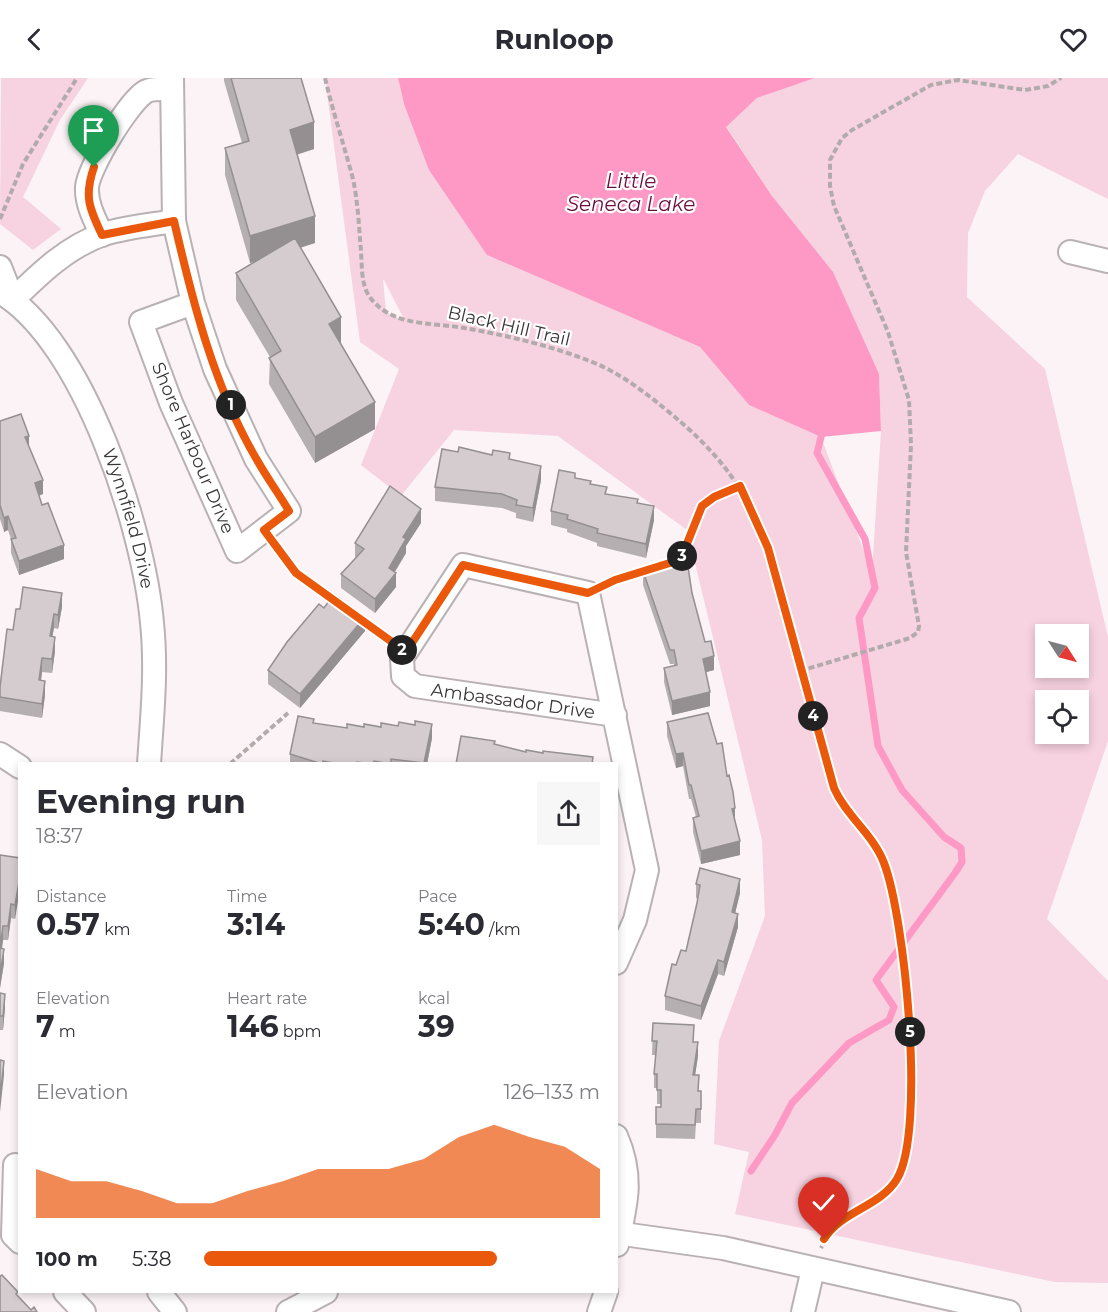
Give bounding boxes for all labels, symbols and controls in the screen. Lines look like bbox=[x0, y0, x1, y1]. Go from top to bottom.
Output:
icon: back bbox=[18, 23, 51, 56]
text: Runloop bbox=[494, 23, 614, 56]
icon: heart bbox=[1057, 23, 1090, 56]
pin bbox=[68, 105, 119, 167]
icon: arrive bbox=[77, 114, 110, 147]
water label: Little Seneca Lake bbox=[567, 169, 695, 216]
street label: Black Hill Trail bbox=[445, 301, 573, 351]
street label: Shore Harbour Drive bbox=[147, 359, 239, 537]
pin: 1 bbox=[216, 390, 246, 420]
text: 1 bbox=[228, 395, 234, 414]
street label: Wynnfield Drive bbox=[98, 445, 158, 590]
pin: 3 bbox=[667, 541, 697, 571]
text: 3 bbox=[677, 546, 687, 565]
north arrow bbox=[1035, 624, 1089, 678]
map controls bbox=[1035, 624, 1089, 744]
pin: 2 bbox=[387, 635, 417, 665]
text: 2 bbox=[397, 640, 407, 659]
street label: Ambassador Drive bbox=[430, 679, 597, 723]
button: locate bbox=[1035, 690, 1089, 744]
pin: 4 bbox=[798, 701, 828, 731]
text: 4 bbox=[807, 706, 819, 725]
text: Evening run bbox=[36, 781, 246, 821]
button: share bbox=[537, 782, 600, 845]
text: 18:37 bbox=[36, 824, 83, 848]
text: Distance bbox=[36, 887, 106, 906]
text: Time bbox=[227, 887, 267, 906]
text: Pace bbox=[418, 887, 457, 906]
text: 0.57 bbox=[36, 906, 100, 943]
text: 3:14 bbox=[227, 906, 285, 943]
text: 5:40 bbox=[418, 906, 485, 943]
text: km bbox=[100, 920, 131, 939]
text: /km bbox=[485, 920, 521, 939]
text: Elevation bbox=[36, 989, 110, 1008]
text: Heart rate bbox=[227, 989, 307, 1008]
text: kcal bbox=[418, 989, 450, 1008]
text: 7 bbox=[36, 1008, 55, 1045]
text: 146 bbox=[227, 1008, 279, 1045]
text: 39 bbox=[418, 1008, 455, 1045]
pin: 5 bbox=[895, 1017, 925, 1047]
text: m bbox=[55, 1022, 76, 1041]
text: bpm bbox=[279, 1022, 321, 1041]
text: 5 bbox=[905, 1022, 915, 1041]
text: Elevation bbox=[36, 1080, 128, 1104]
text: 126–133 m bbox=[503, 1080, 600, 1104]
pin bbox=[798, 1177, 849, 1239]
icon: check bbox=[807, 1186, 840, 1219]
text: 100 m bbox=[36, 1247, 98, 1271]
text: 5:38 bbox=[132, 1247, 172, 1271]

